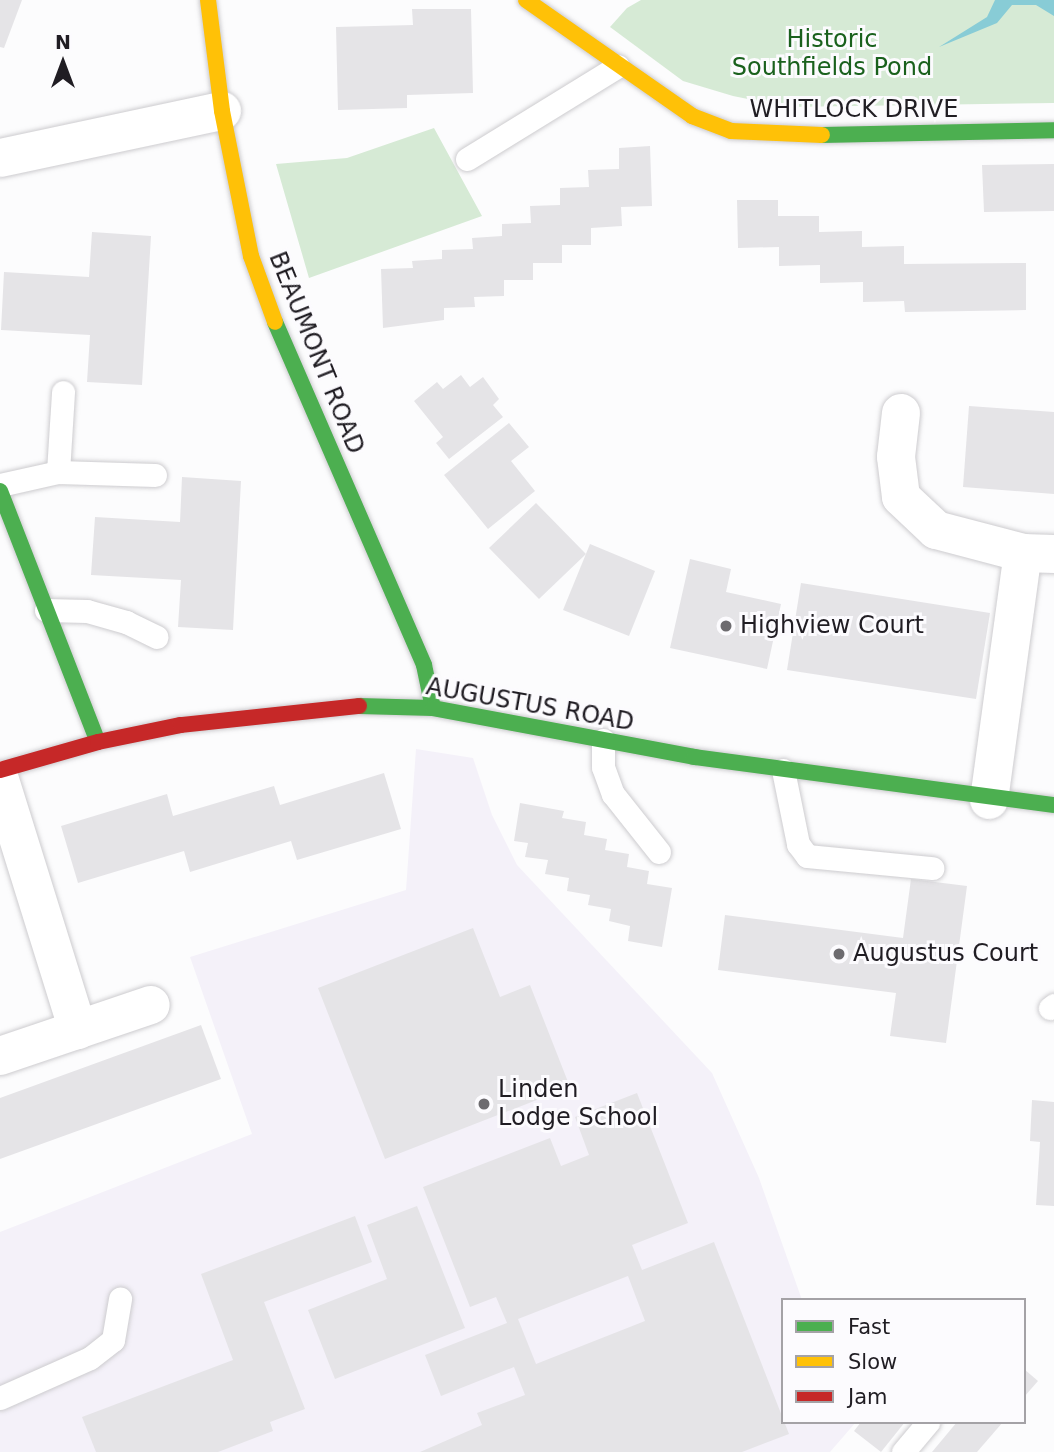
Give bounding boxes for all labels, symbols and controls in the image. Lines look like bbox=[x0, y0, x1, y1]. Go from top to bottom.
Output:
park label: Historic Southfields Pond bbox=[732, 26, 932, 82]
north arrow bbox=[28, 28, 98, 98]
text: N bbox=[55, 31, 71, 53]
street label: WHITLOCK DRIVE bbox=[750, 96, 958, 124]
street label: BEAUMONT ROAD bbox=[262, 248, 370, 458]
place label: Highview Court bbox=[740, 612, 924, 640]
marker: Highview Court bbox=[718, 618, 734, 634]
street label: AUGUSTUS ROAD bbox=[424, 673, 636, 737]
place label: Augustus Court bbox=[853, 940, 1038, 968]
marker: Augustus Court bbox=[831, 946, 847, 962]
place label: Linden Lodge School bbox=[498, 1076, 658, 1132]
marker: Linden Lodge School bbox=[476, 1096, 492, 1112]
legend bbox=[781, 1298, 1026, 1424]
text: Fast bbox=[848, 1315, 890, 1339]
text: Slow bbox=[848, 1350, 897, 1374]
text: Jam bbox=[848, 1385, 888, 1409]

